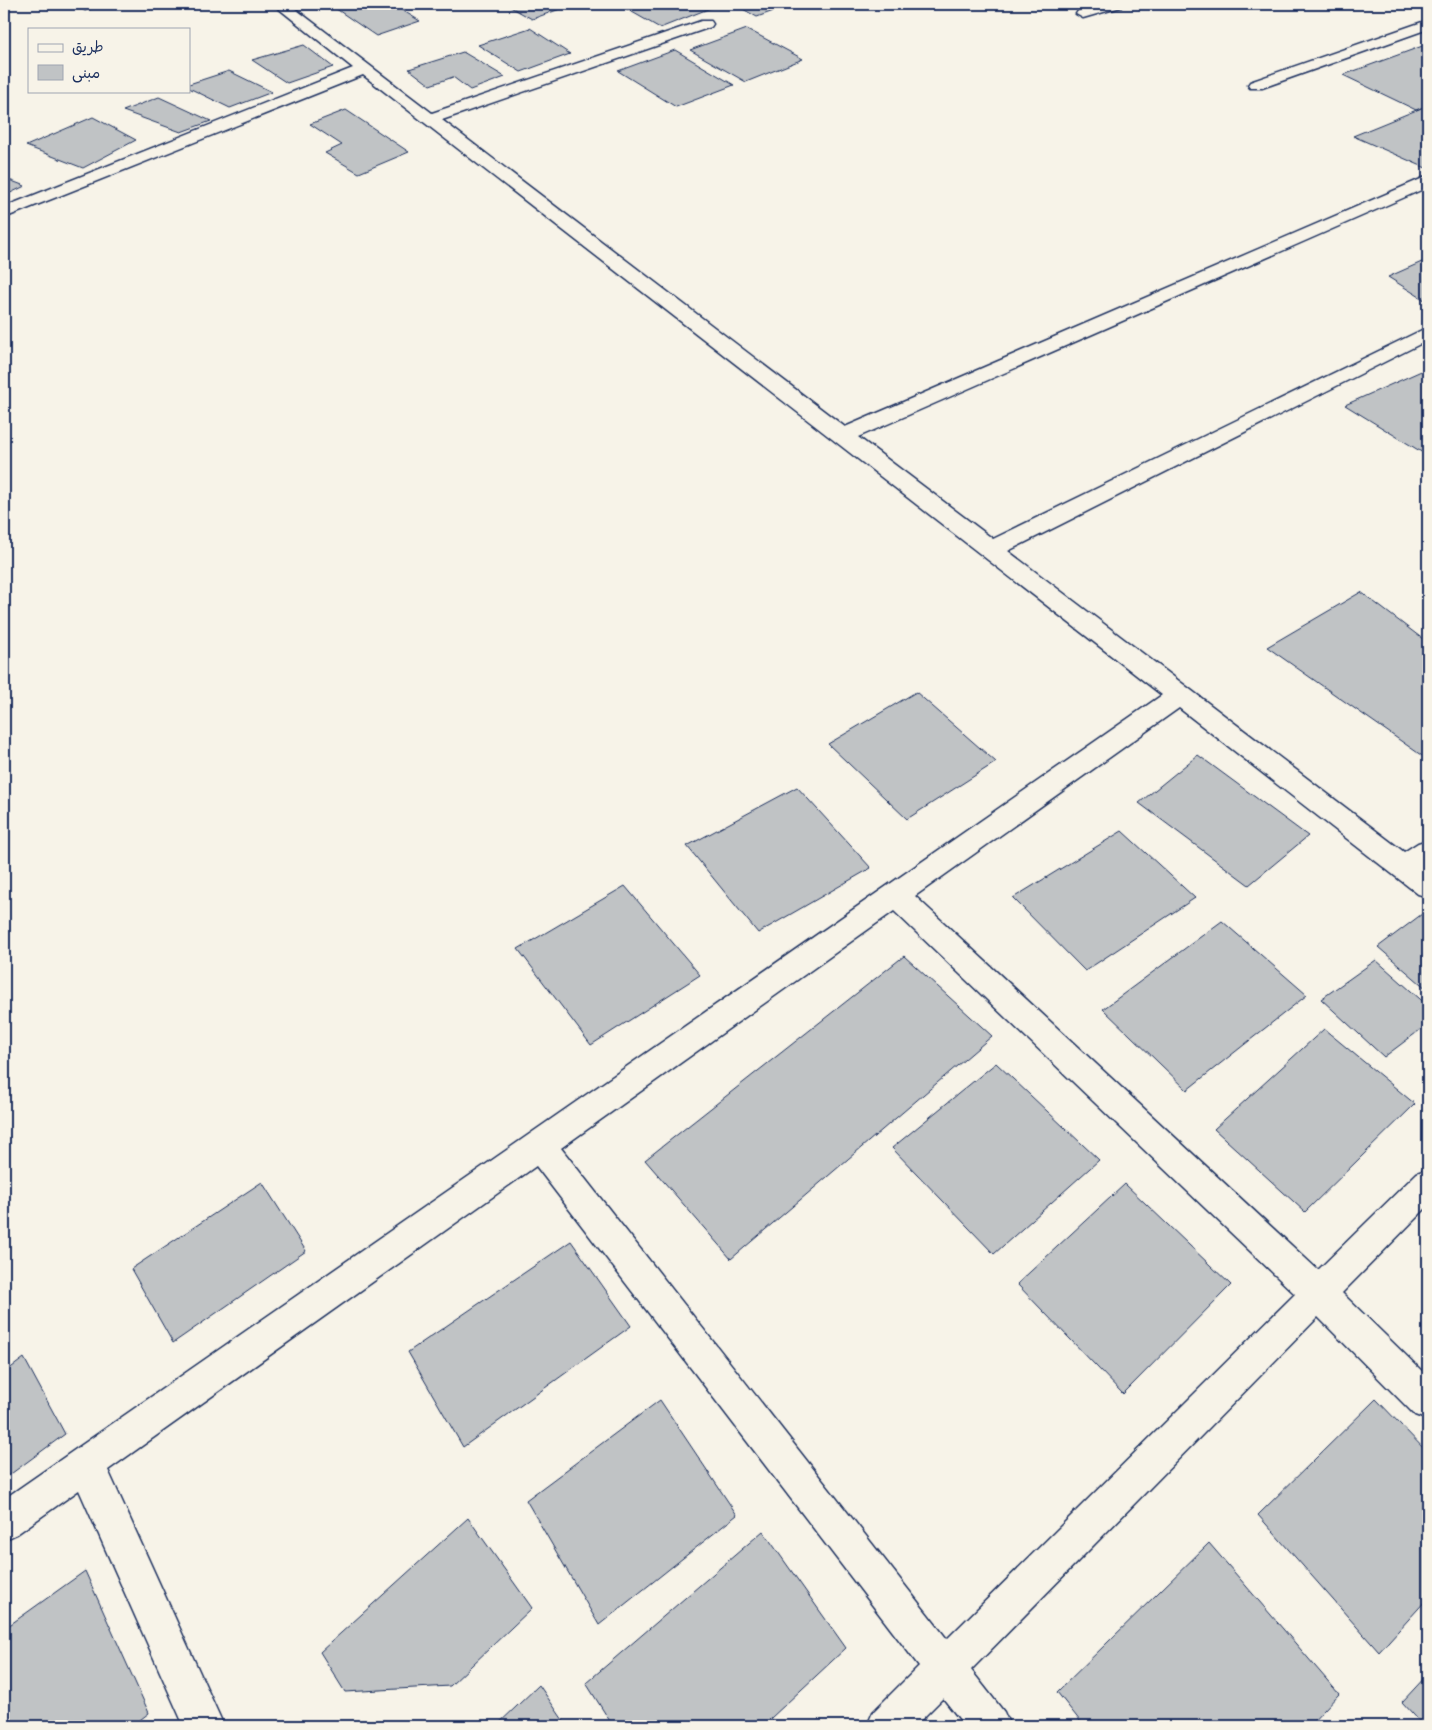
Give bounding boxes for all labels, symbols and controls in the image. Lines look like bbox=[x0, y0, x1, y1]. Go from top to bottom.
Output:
legend bbox=[28, 28, 190, 92]
text: طريق bbox=[72, 36, 104, 60]
text: مبنى bbox=[72, 62, 100, 86]

